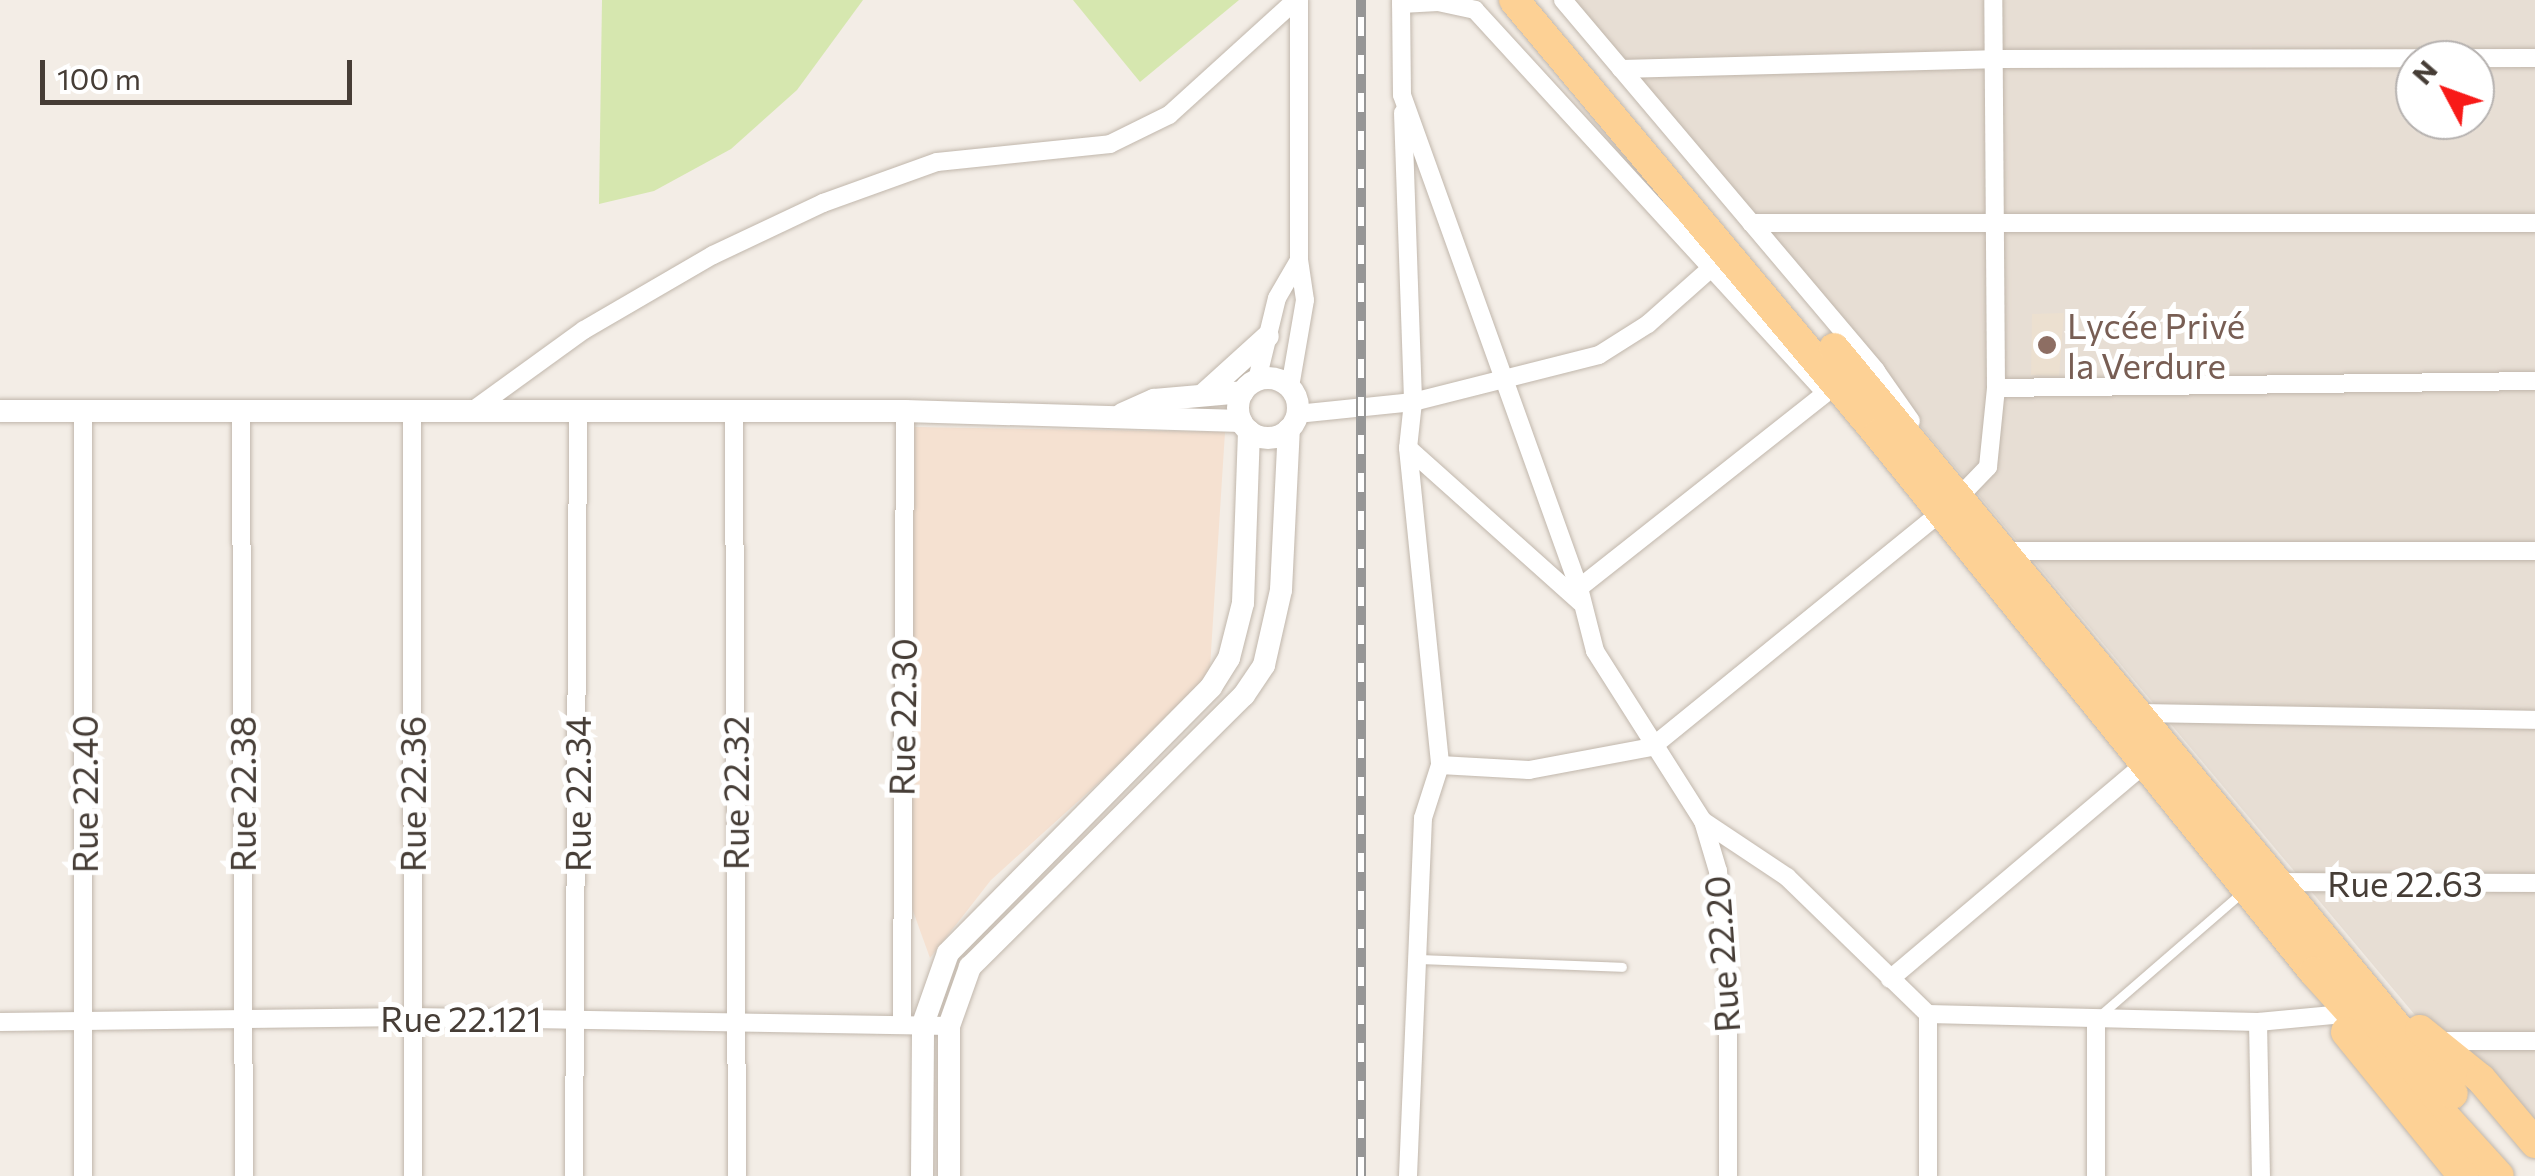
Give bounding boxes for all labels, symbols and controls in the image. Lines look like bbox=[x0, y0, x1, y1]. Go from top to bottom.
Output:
scale bar bbox=[45, 40, 358, 102]
north arrow bbox=[2395, 40, 2495, 140]
text: N bbox=[2404, 53, 2444, 91]
text: 100 m bbox=[57, 59, 141, 96]
place label: Lycée Privé la Verdure bbox=[2067, 304, 2245, 386]
marker: Lycée Privé la Verdure bbox=[2036, 334, 2058, 356]
street label: Rue 22.30 bbox=[880, 638, 924, 796]
street label: Rue 22.40 bbox=[63, 715, 105, 873]
street label: Rue 22.38 bbox=[221, 716, 263, 872]
street label: Rue 22.36 bbox=[391, 716, 433, 872]
street label: Rue 22.34 bbox=[556, 716, 598, 872]
street label: Rue 22.32 bbox=[714, 716, 756, 870]
street label: Rue 22.63 bbox=[2327, 862, 2483, 904]
street label: Rue 22.20 bbox=[1695, 874, 1747, 1034]
street label: Rue 22.121 bbox=[380, 997, 542, 1039]

